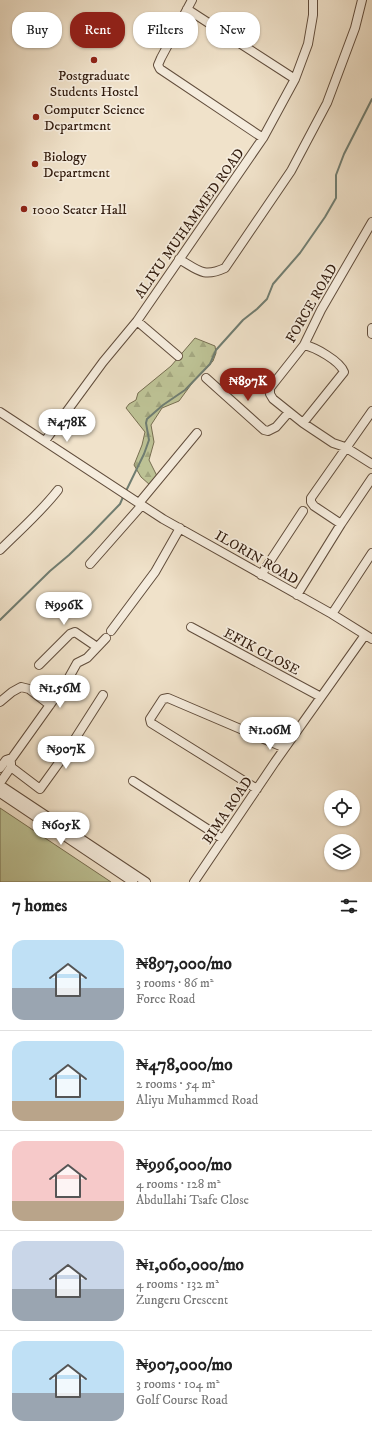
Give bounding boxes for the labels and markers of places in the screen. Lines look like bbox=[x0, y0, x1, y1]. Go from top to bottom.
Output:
marker: Postgraduate Students Hostel bbox=[89, 55, 99, 65]
place label: Postgraduate Students Hostel bbox=[50, 67, 139, 101]
place label: Computer Science Department bbox=[44, 101, 145, 135]
marker: Computer Science Department bbox=[31, 112, 41, 122]
place label: Biology Department bbox=[43, 148, 110, 182]
marker: Biology Department bbox=[30, 159, 40, 169]
place label: 1000 Seater Hall bbox=[32, 201, 127, 219]
marker: 1000 Seater Hall bbox=[19, 204, 29, 214]
pin: ₦897K bbox=[220, 368, 276, 402]
pin: ₦478K bbox=[39, 409, 95, 443]
pin: ₦996K bbox=[36, 592, 92, 626]
pin: ₦1.56M bbox=[27, 675, 93, 709]
pin: ₦1.06M bbox=[237, 717, 303, 751]
pin: ₦907K bbox=[38, 736, 94, 770]
pin: ₦605K bbox=[33, 812, 89, 846]

